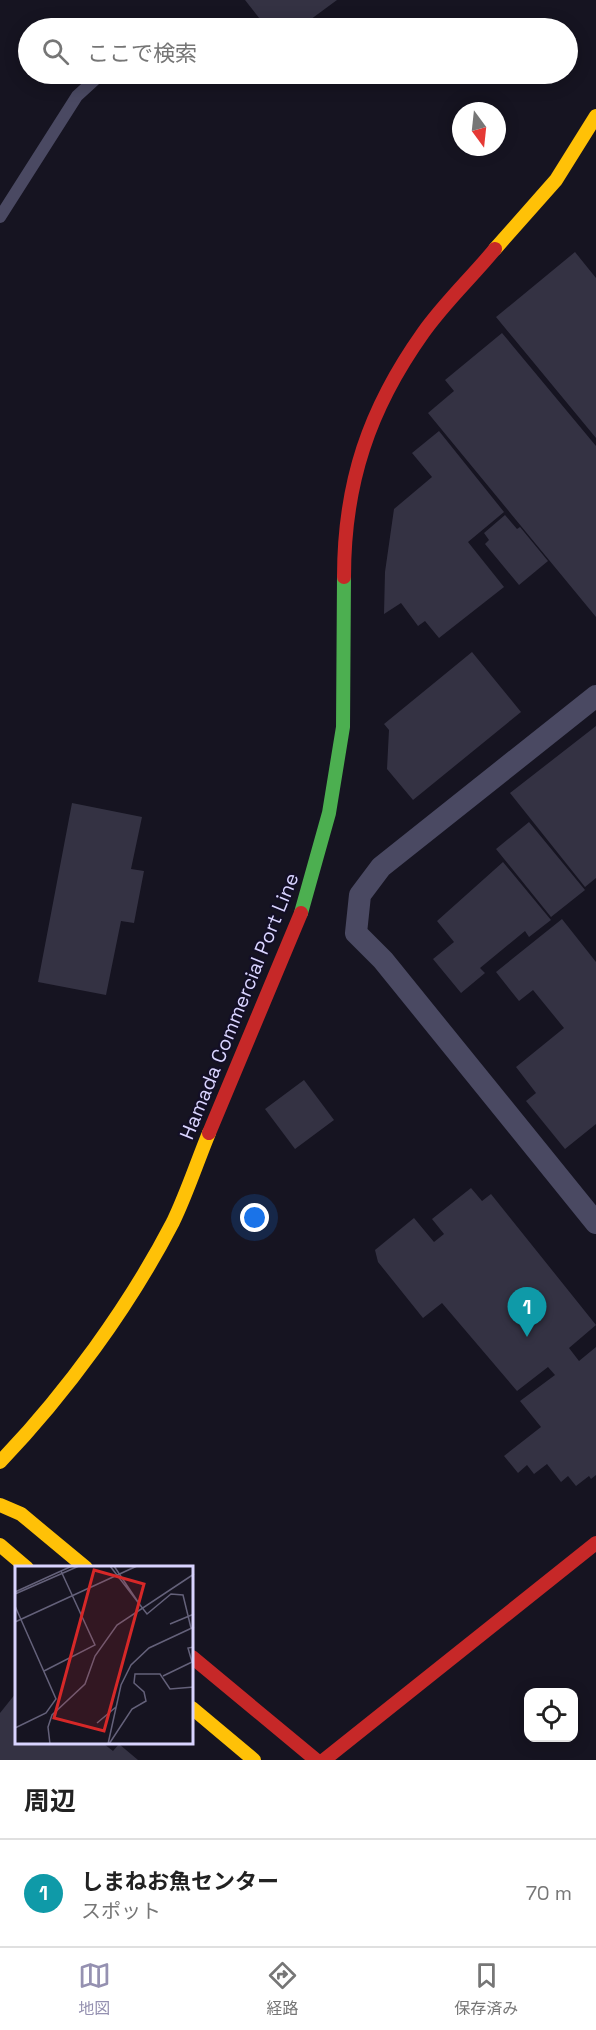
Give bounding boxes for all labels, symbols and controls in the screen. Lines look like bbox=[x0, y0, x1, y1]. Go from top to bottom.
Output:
search box bbox=[18, 18, 578, 84]
icon: search bbox=[39, 35, 72, 68]
text: ここで検索 bbox=[87, 39, 197, 67]
north arrow bbox=[452, 102, 506, 156]
street label: Hamada Commercial Port Line bbox=[173, 869, 305, 1143]
your location bbox=[240, 1203, 269, 1232]
pin: 1 bbox=[508, 1288, 546, 1337]
inset map bbox=[15, 1566, 194, 1745]
map controls bbox=[524, 1688, 578, 1742]
button: locate bbox=[524, 1688, 578, 1742]
text: 周辺 bbox=[24, 1784, 76, 1818]
text: しまねお魚センター bbox=[81, 1867, 279, 1895]
text: 1 bbox=[39, 1880, 48, 1906]
text: 70 m bbox=[526, 1880, 572, 1906]
text: スポット bbox=[81, 1898, 161, 1924]
tab: 地図 bbox=[78, 1959, 111, 2019]
tab: 経路 bbox=[266, 1959, 299, 2019]
tab: 保存済み bbox=[454, 1959, 518, 2019]

